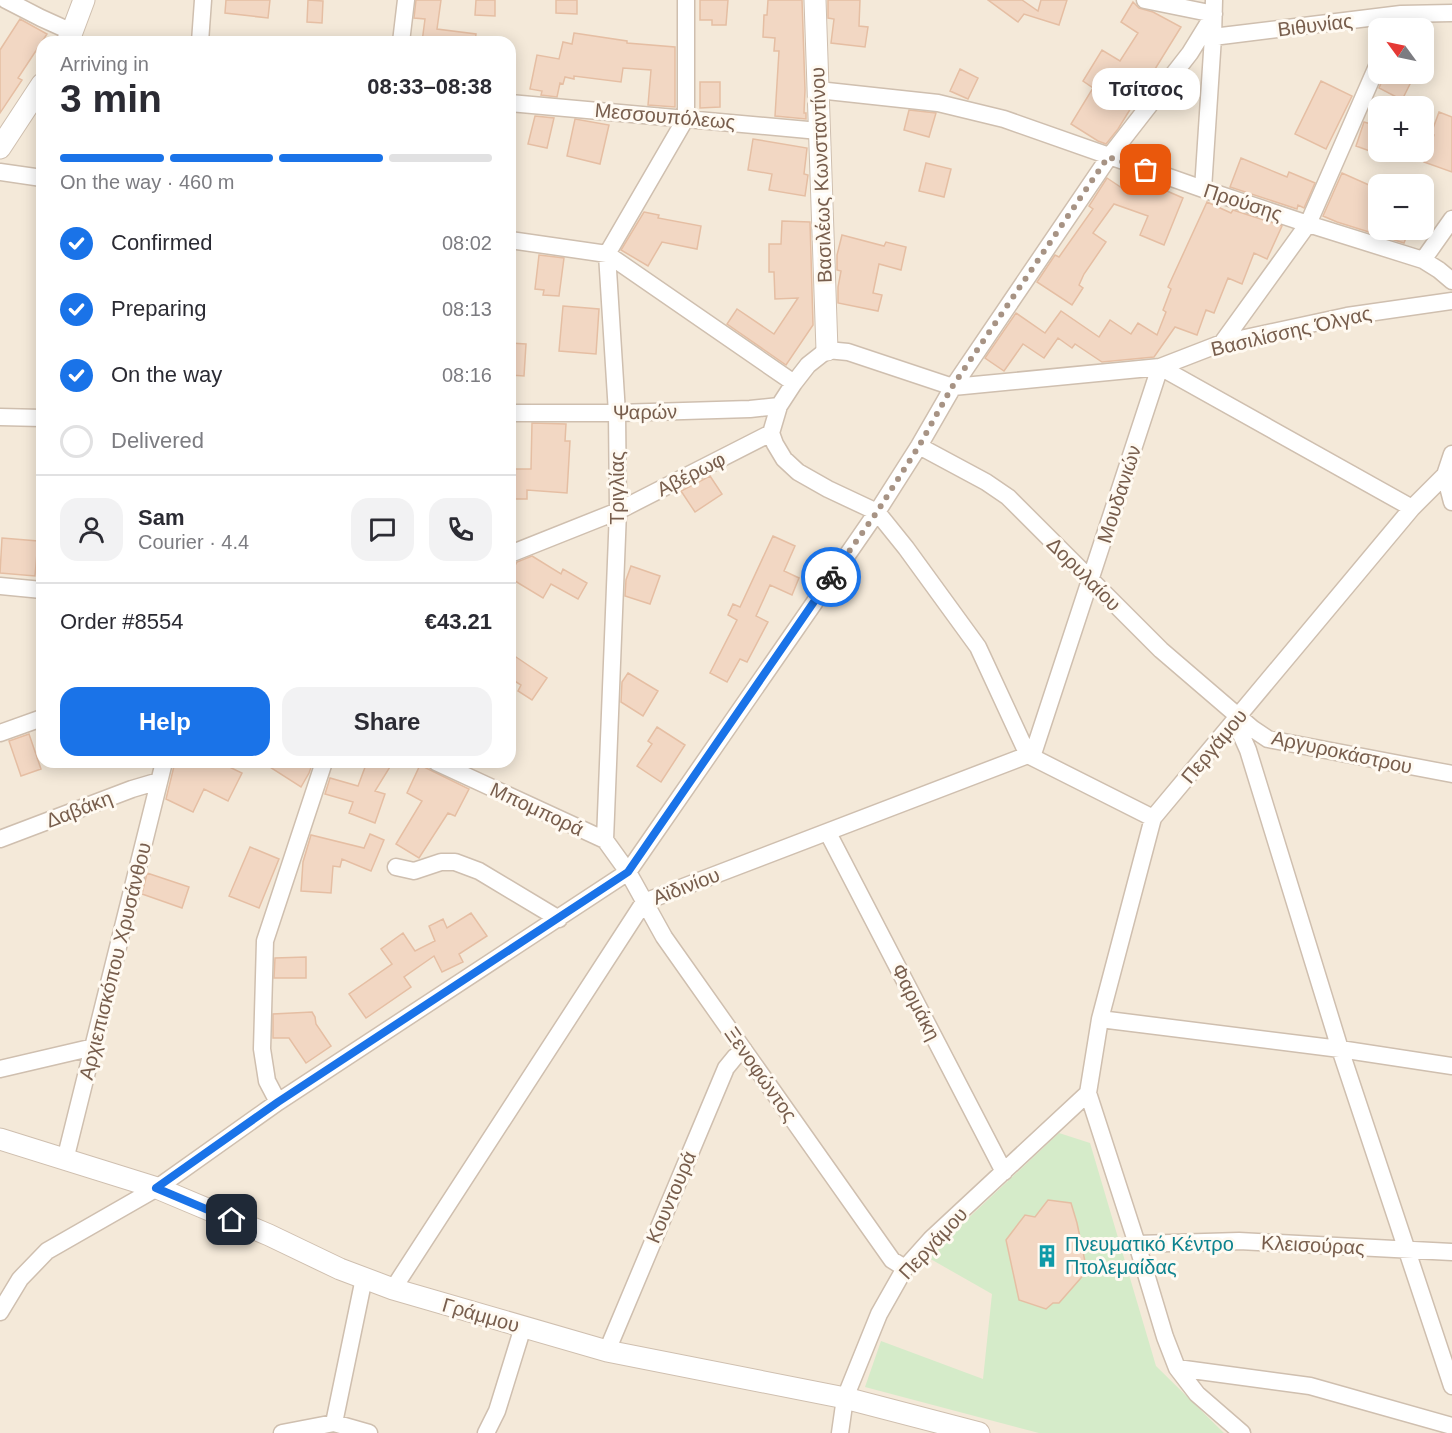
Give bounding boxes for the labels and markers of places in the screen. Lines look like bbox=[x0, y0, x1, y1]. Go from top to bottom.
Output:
callout: Τσίτσος bbox=[1092, 68, 1200, 110]
pin bbox=[1120, 144, 1171, 195]
pin bbox=[206, 1194, 257, 1245]
place label: Πνευματικό Κέντρο Πτολεμαίδας bbox=[1065, 1233, 1234, 1278]
building icon: Πνευματικό Κέντρο Πτολεμαίδας bbox=[1034, 1243, 1060, 1269]

